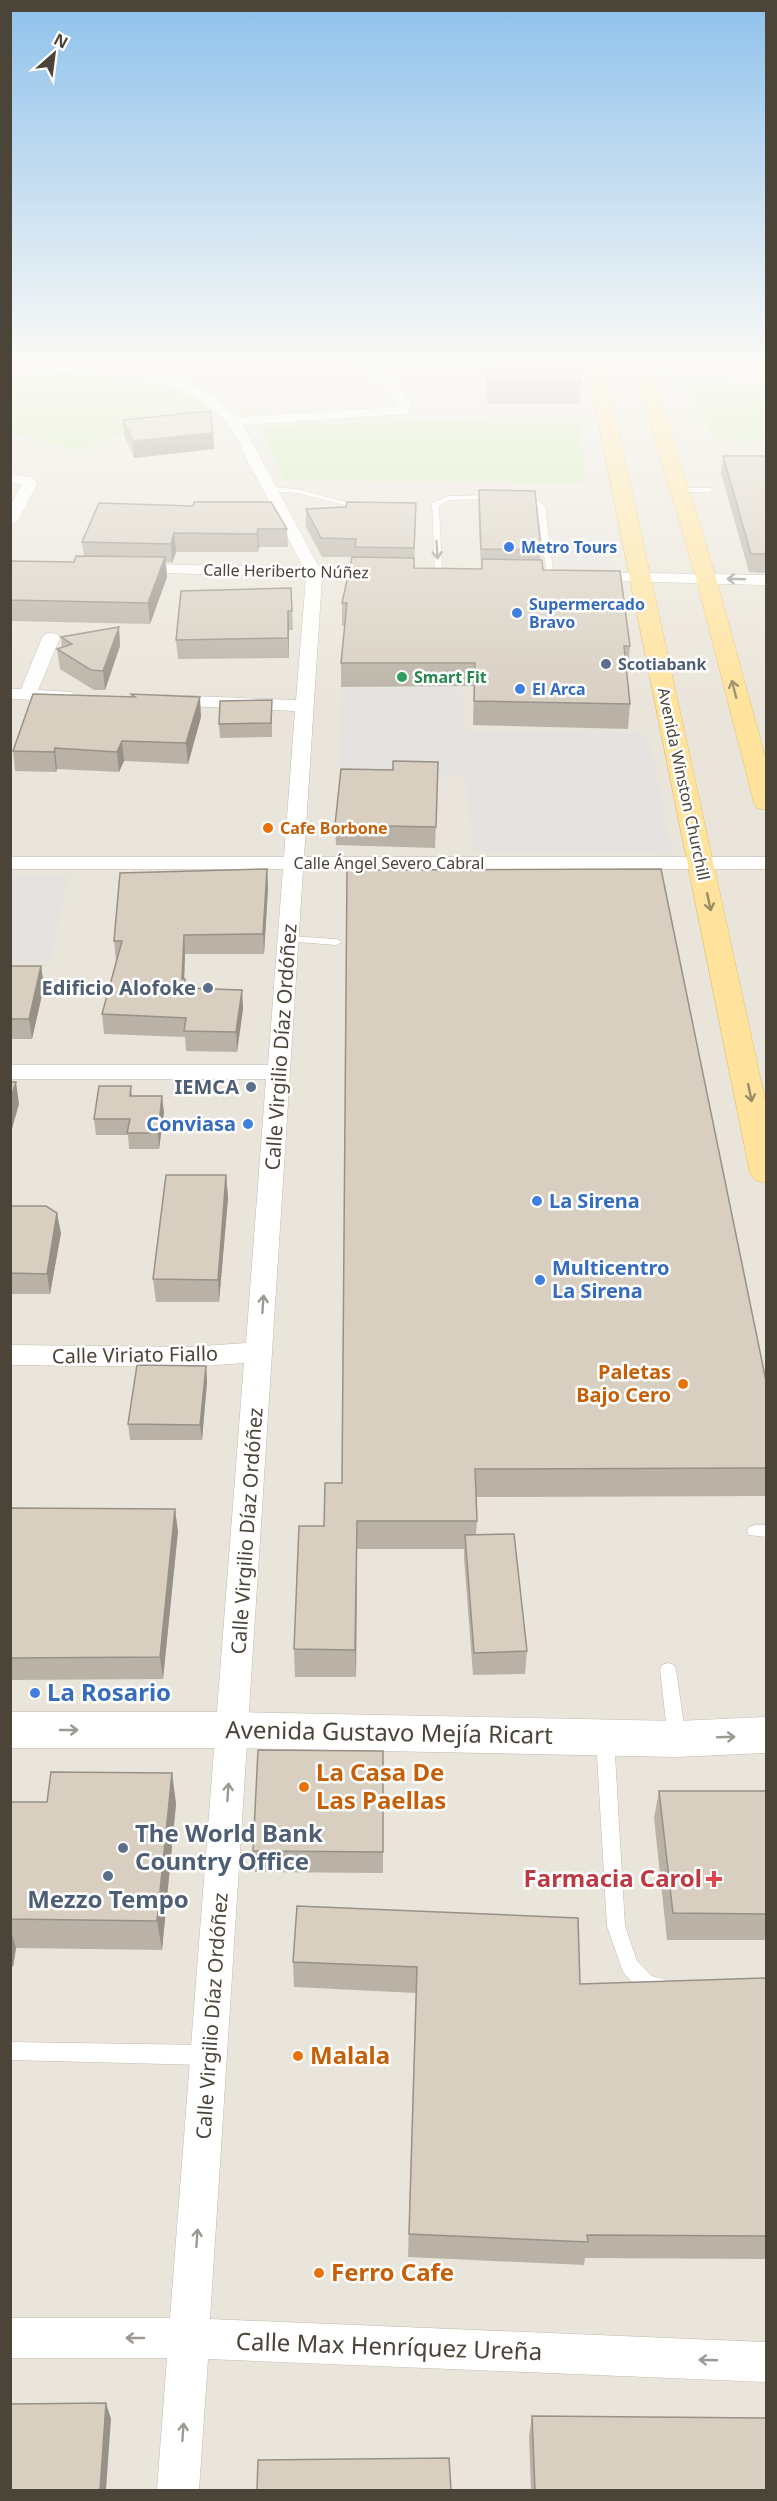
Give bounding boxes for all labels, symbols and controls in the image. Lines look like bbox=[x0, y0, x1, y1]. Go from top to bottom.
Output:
north arrow bbox=[24, 24, 84, 84]
text: N bbox=[50, 28, 72, 54]
place label: Metro Tours bbox=[521, 536, 617, 558]
one-way arrow bbox=[432, 540, 443, 560]
marker: Metro Tours bbox=[502, 540, 516, 554]
street label: Calle Heriberto Núñez bbox=[203, 559, 369, 583]
one-way arrow bbox=[727, 574, 747, 585]
place label: Supermercado Bravo bbox=[529, 593, 645, 633]
marker: Supermercado Bravo bbox=[510, 606, 524, 620]
place label: Scotiabank bbox=[618, 653, 706, 675]
marker: Scotiabank bbox=[599, 657, 613, 671]
place label: Smart Fit bbox=[414, 666, 487, 688]
marker: Smart Fit bbox=[395, 670, 409, 684]
place label: El Arca bbox=[532, 678, 586, 700]
one-way arrow bbox=[728, 680, 740, 699]
marker: El Arca bbox=[513, 682, 527, 696]
street label: Avenida Winston Churchill bbox=[653, 686, 715, 882]
place label: Cafe Borbone bbox=[280, 817, 388, 839]
marker: Cafe Borbone bbox=[261, 821, 275, 835]
street label: Calle Ángel Severo Cabral bbox=[294, 852, 484, 874]
one-way arrow bbox=[704, 892, 716, 911]
street label: Calle Virgilio Díaz Ordóñez bbox=[258, 923, 303, 1171]
place label: Edificio Alofoke bbox=[42, 974, 196, 1001]
marker: Edificio Alofoke bbox=[201, 981, 215, 995]
place label: IEMCA bbox=[174, 1073, 239, 1100]
marker: IEMCA bbox=[244, 1080, 258, 1094]
one-way arrow bbox=[745, 1083, 756, 1102]
place label: Conviasa bbox=[146, 1110, 236, 1137]
marker: Conviasa bbox=[241, 1117, 255, 1131]
place label: La Sirena bbox=[549, 1187, 640, 1214]
marker: La Sirena bbox=[530, 1194, 544, 1208]
place label: Multicentro La Sirena bbox=[552, 1254, 669, 1304]
marker: Multicentro La Sirena bbox=[533, 1273, 547, 1287]
one-way arrow bbox=[258, 1295, 269, 1314]
street label: Calle Viriato Fiallo bbox=[52, 1340, 218, 1369]
place label: Paletas Bajo Cero bbox=[576, 1358, 671, 1408]
marker: Paletas Bajo Cero bbox=[676, 1377, 690, 1391]
street label: Calle Virgilio Díaz Ordóñez bbox=[224, 1407, 269, 1655]
place label: La Rosario bbox=[47, 1675, 171, 1708]
marker: La Rosario bbox=[28, 1686, 42, 1700]
street label: Avenida Gustavo Mejía Ricart bbox=[225, 1712, 553, 1751]
one-way arrow bbox=[58, 1724, 78, 1736]
one-way arrow bbox=[715, 1731, 735, 1742]
place label: La Casa De Las Paellas bbox=[316, 1755, 446, 1816]
marker: La Casa De Las Paellas bbox=[297, 1780, 311, 1794]
one-way arrow bbox=[223, 1782, 234, 1802]
place label: The World Bank Country Office bbox=[135, 1816, 323, 1877]
marker: The World Bank Country Office bbox=[116, 1841, 130, 1855]
place label: Farmacia Carol bbox=[524, 1861, 702, 1894]
marker: Mezzo Tempo bbox=[101, 1869, 115, 1883]
marker: Farmacia Carol bbox=[707, 1872, 721, 1886]
place label: Mezzo Tempo bbox=[27, 1882, 189, 1915]
street label: Calle Virgilio Díaz Ordóñez bbox=[189, 1892, 234, 2140]
place label: Malala bbox=[310, 2038, 390, 2071]
marker: Malala bbox=[291, 2049, 305, 2063]
one-way arrow bbox=[191, 2228, 202, 2248]
place label: Ferro Cafe bbox=[331, 2255, 454, 2288]
marker: Ferro Cafe bbox=[312, 2266, 326, 2280]
street label: Calle Max Henríquez Ureña bbox=[235, 2324, 543, 2367]
one-way arrow bbox=[126, 2332, 146, 2344]
one-way arrow bbox=[699, 2354, 719, 2365]
one-way arrow bbox=[177, 2423, 188, 2443]

